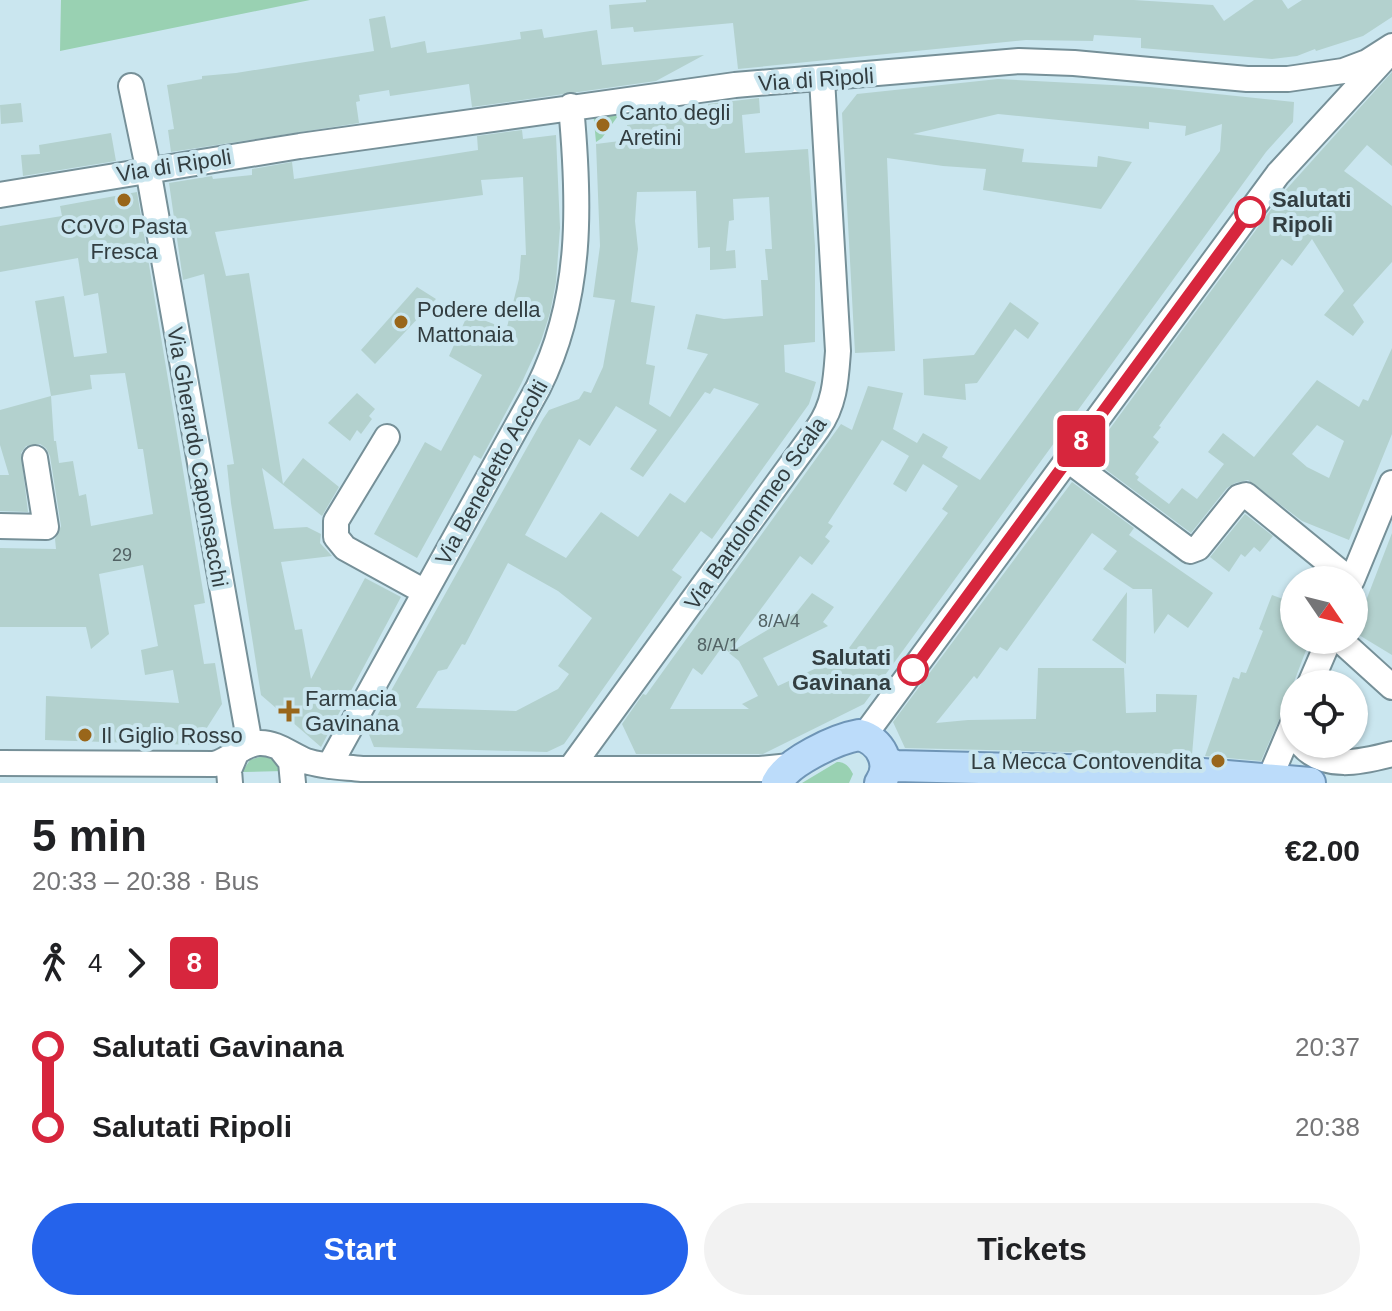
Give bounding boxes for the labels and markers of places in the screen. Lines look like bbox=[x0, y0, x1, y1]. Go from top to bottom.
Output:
place label: Canto degli Aretini bbox=[619, 100, 730, 150]
marker: Canto degli Aretini bbox=[594, 116, 612, 134]
place label: Salutati Ripoli bbox=[1272, 187, 1351, 237]
marker: COVO Pasta Fresca bbox=[115, 191, 133, 209]
marker: Salutati Ripoli bbox=[1235, 197, 1265, 227]
place label: COVO Pasta Fresca bbox=[60, 214, 188, 264]
place label: Podere della Mattonaia bbox=[417, 297, 541, 347]
marker: Podere della Mattonaia bbox=[392, 313, 410, 331]
place label: Salutati Gavinana bbox=[792, 645, 892, 695]
marker: Salutati Gavinana bbox=[898, 655, 928, 685]
place label: Farmacia Gavinana bbox=[305, 686, 400, 736]
marker: Farmacia Gavinana bbox=[280, 702, 298, 720]
place label: Il Giglio Rosso bbox=[101, 723, 243, 748]
marker: Il Giglio Rosso bbox=[76, 726, 94, 744]
place label: La Mecca Contovendita bbox=[971, 749, 1203, 774]
marker: La Mecca Contovendita bbox=[1209, 752, 1227, 770]

